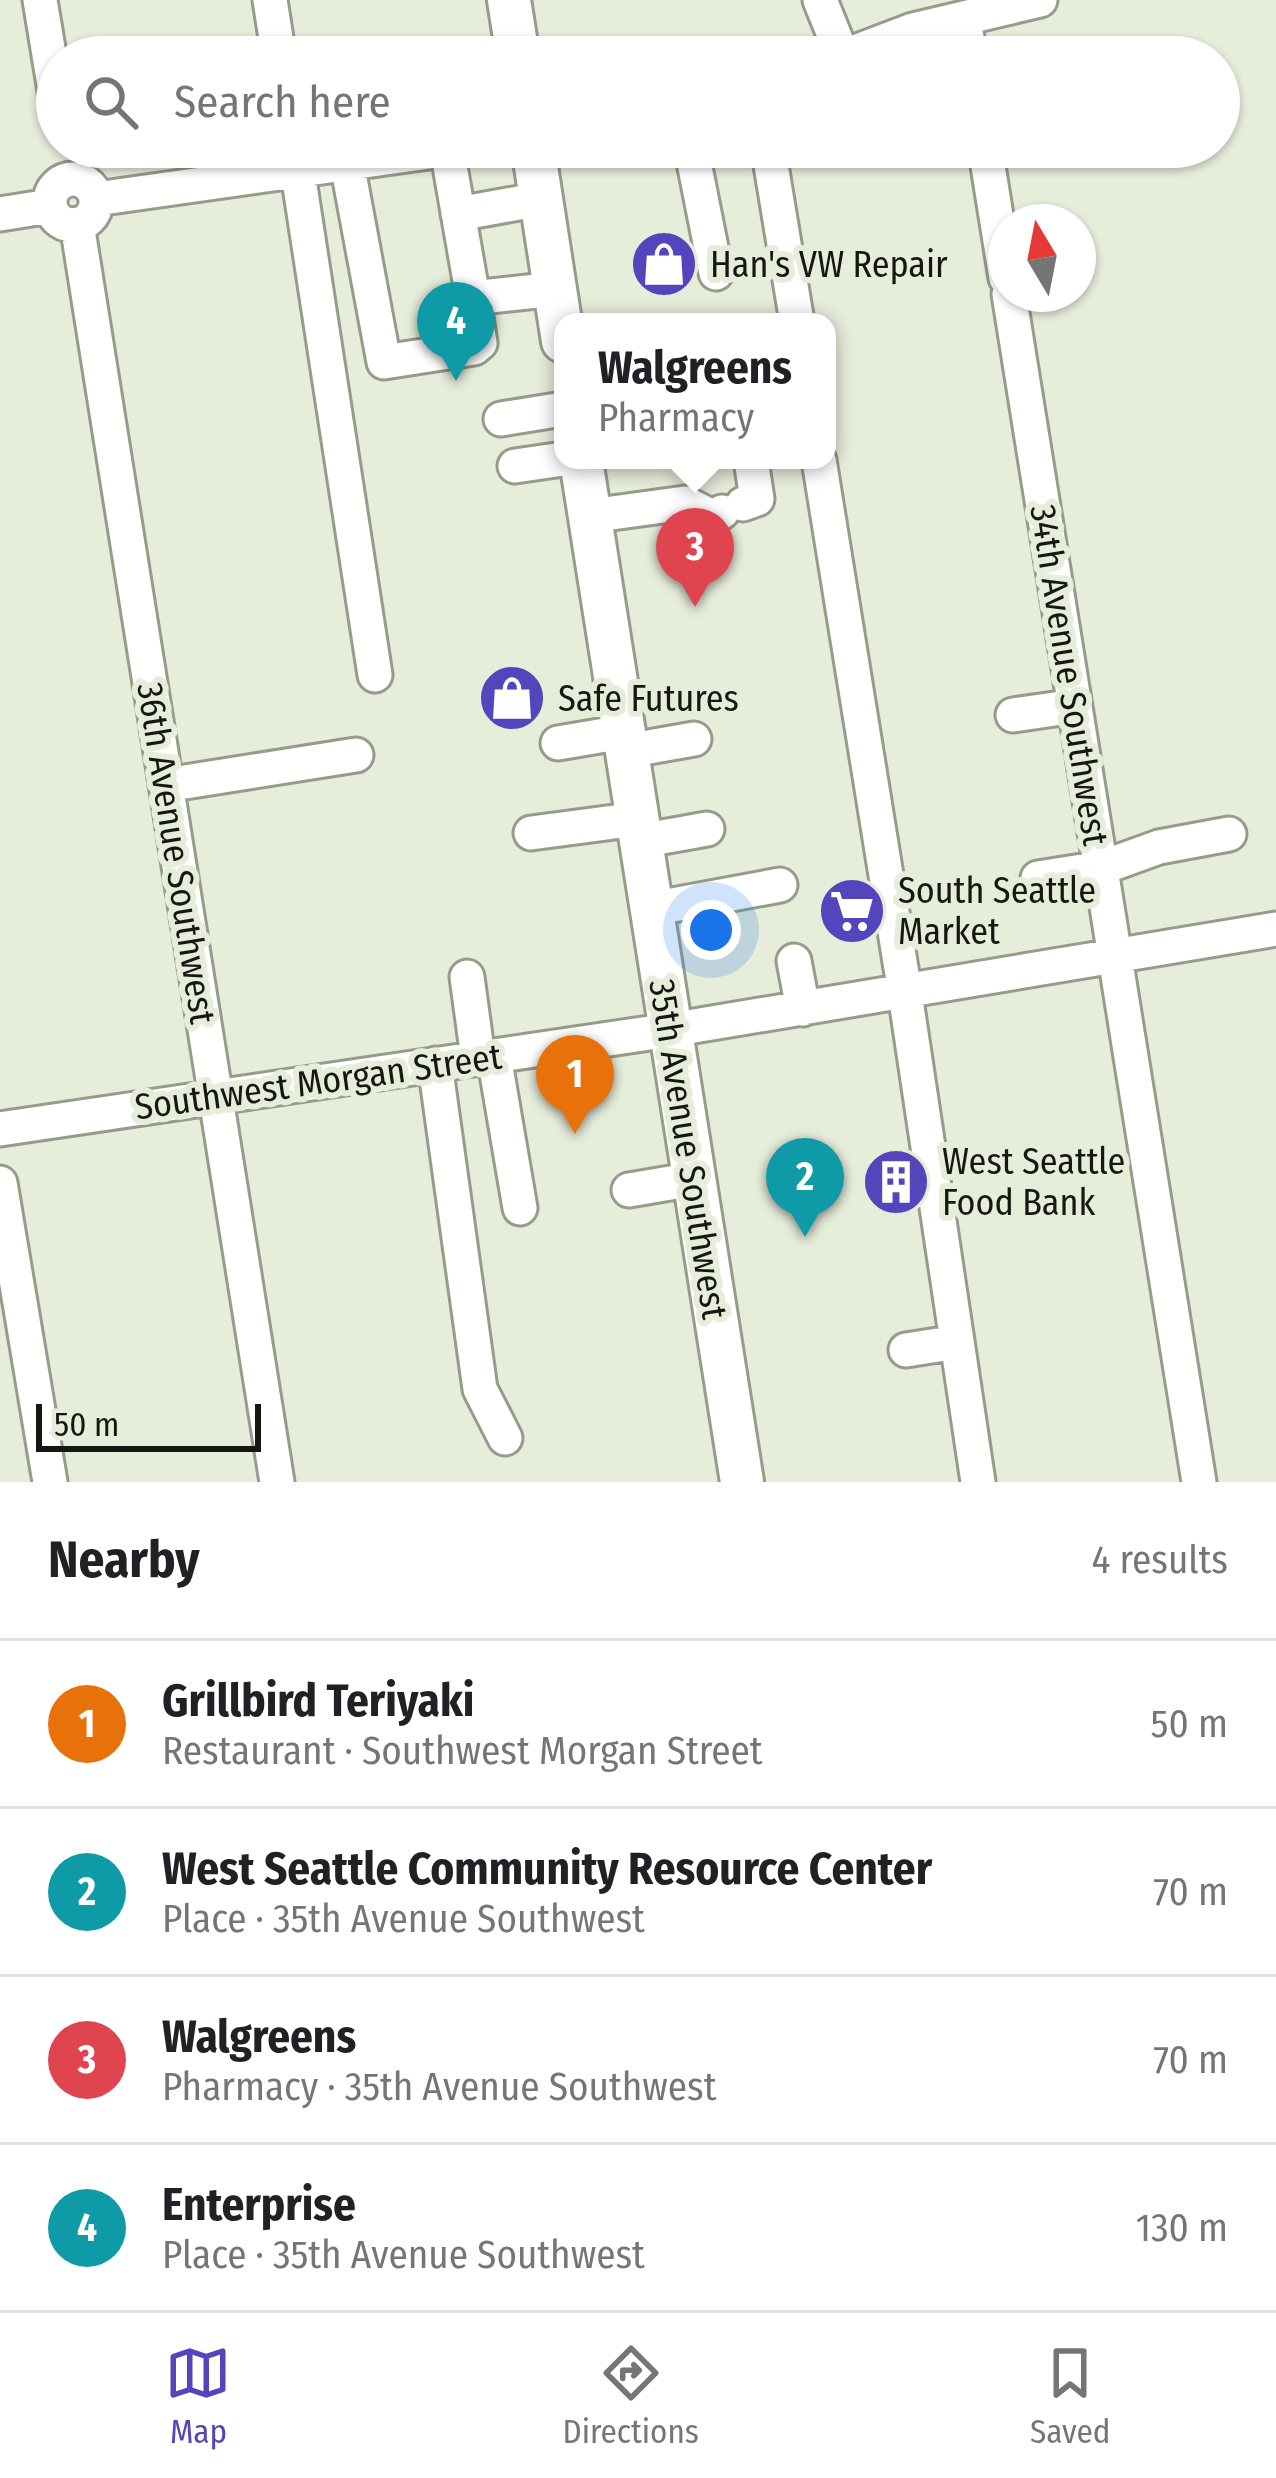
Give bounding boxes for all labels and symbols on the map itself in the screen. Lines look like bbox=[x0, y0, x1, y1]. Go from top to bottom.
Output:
north arrow bbox=[988, 204, 1096, 312]
shop icon: Han's VW Repair bbox=[629, 229, 699, 299]
place label: Han's VW Repair bbox=[710, 243, 948, 287]
pin: 4 bbox=[417, 282, 495, 381]
street label: 34th Avenue Southwest bbox=[1020, 502, 1118, 849]
pin: 3 bbox=[656, 508, 734, 607]
shop icon: Safe Futures bbox=[477, 663, 547, 733]
place label: Safe Futures bbox=[558, 677, 739, 721]
street label: 36th Avenue Southwest bbox=[127, 679, 225, 1027]
place label: South Seattle Market bbox=[898, 869, 1096, 954]
supermarket icon: South Seattle Market bbox=[817, 876, 887, 946]
your location bbox=[681, 900, 741, 960]
street label: 35th Avenue Southwest bbox=[639, 976, 737, 1322]
street label: Southwest Morgan Street bbox=[132, 1034, 505, 1130]
pin: 1 bbox=[536, 1035, 614, 1134]
pin: 2 bbox=[766, 1138, 844, 1237]
place label: West Seattle Food Bank bbox=[942, 1140, 1125, 1225]
building icon: West Seattle Food Bank bbox=[861, 1147, 931, 1217]
scale bar bbox=[36, 1398, 261, 1451]

